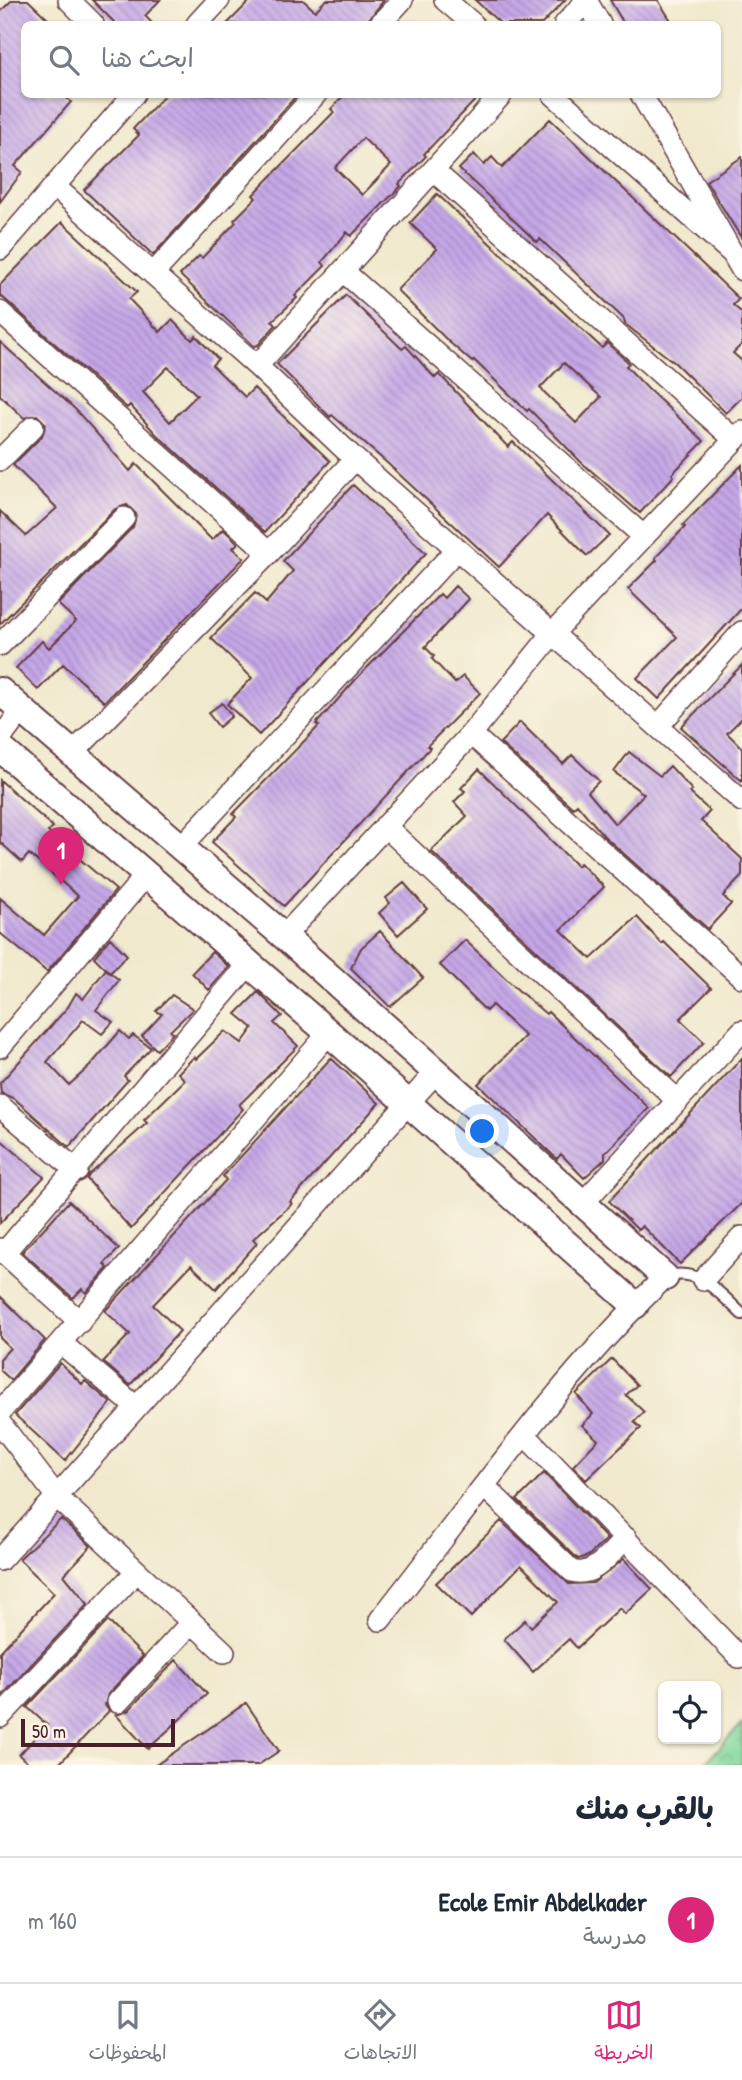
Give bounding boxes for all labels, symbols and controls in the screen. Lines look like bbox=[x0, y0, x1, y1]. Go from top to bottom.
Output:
search box bbox=[21, 21, 721, 98]
text: ابحث هنا bbox=[101, 40, 194, 75]
icon: search bbox=[45, 41, 83, 79]
pin: 1 bbox=[38, 827, 84, 885]
your location bbox=[465, 1114, 499, 1148]
map controls bbox=[658, 1681, 721, 1744]
button: locate bbox=[658, 1681, 721, 1744]
scale bar bbox=[21, 1716, 175, 1748]
text: 50 m bbox=[32, 1718, 66, 1744]
text: بالقرب منك bbox=[576, 1788, 714, 1828]
text: Ecole Emir Abdelkader bbox=[438, 1884, 647, 1919]
text: 160 m bbox=[28, 1905, 77, 1936]
text: 1 bbox=[687, 1905, 695, 1936]
text: مدرسة bbox=[583, 1920, 647, 1951]
tab: المحفوظات bbox=[89, 1996, 167, 2069]
tab: الاتجاهات bbox=[344, 1996, 417, 2069]
tab: الخريطة bbox=[594, 1996, 653, 2069]

